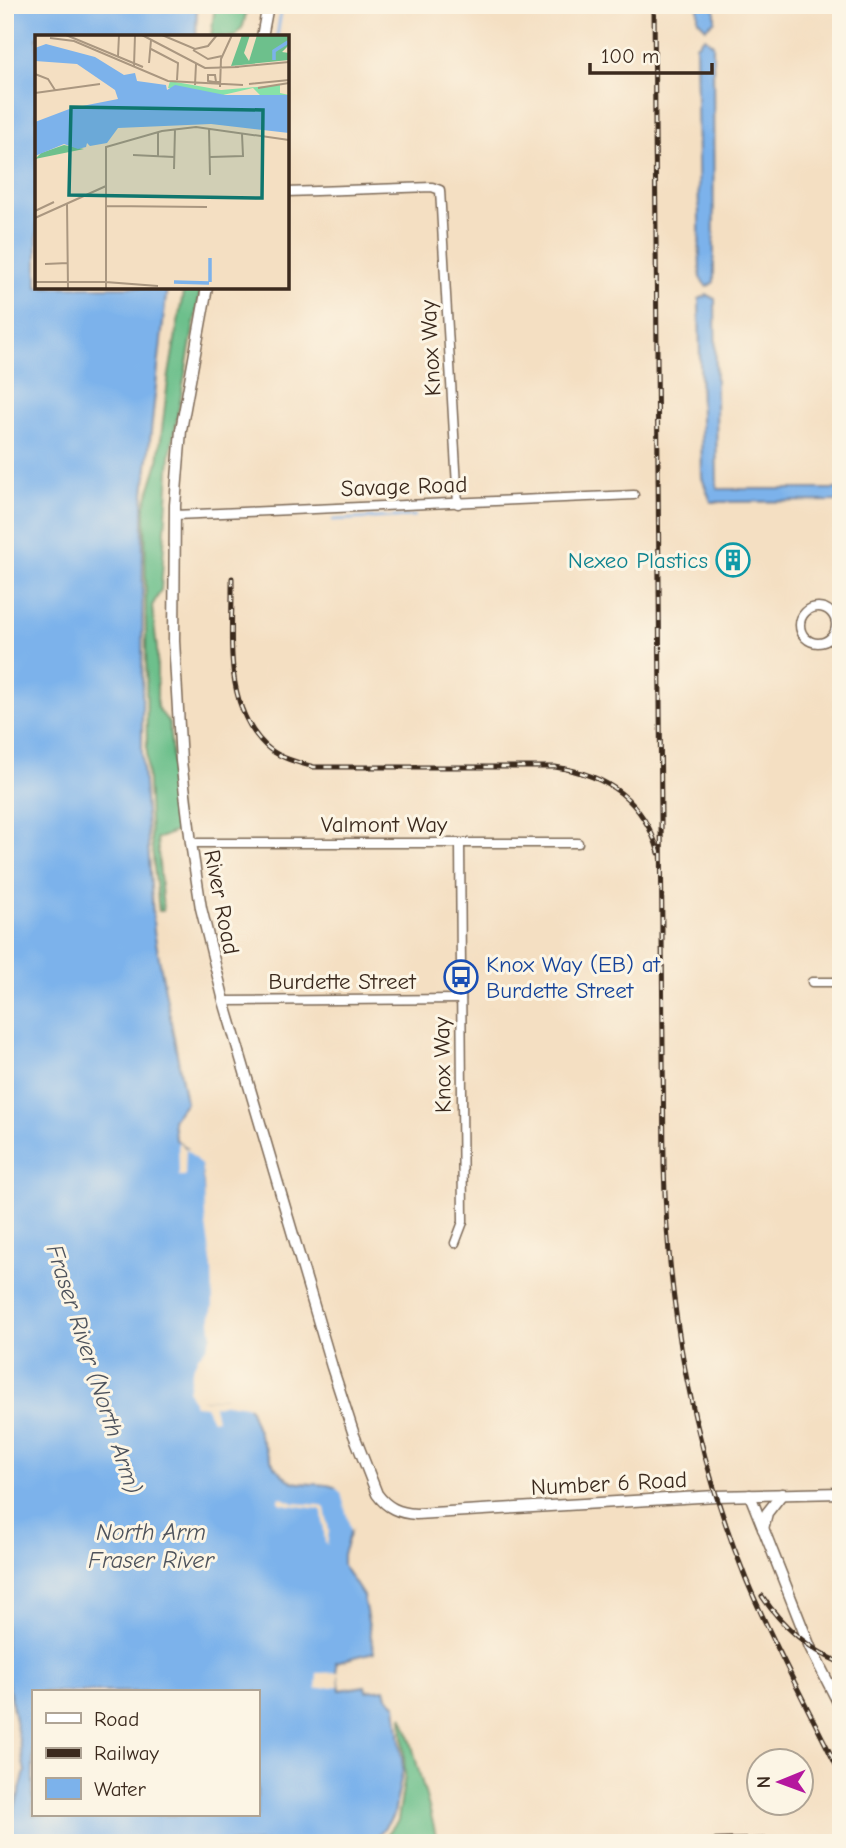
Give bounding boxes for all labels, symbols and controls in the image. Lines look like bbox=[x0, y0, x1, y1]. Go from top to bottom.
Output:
scale bar bbox=[590, 32, 713, 76]
inset map bbox=[35, 35, 289, 289]
text: 100 m bbox=[601, 44, 659, 68]
street label: Knox Way bbox=[414, 298, 447, 397]
street label: Savage Road bbox=[340, 471, 468, 502]
building icon: Nexeo Plastics bbox=[714, 541, 752, 579]
place label: Nexeo Plastics bbox=[568, 547, 708, 574]
street label: Valmont Way bbox=[321, 811, 448, 838]
street label: River Road bbox=[198, 847, 245, 957]
place label: Knox Way (EB) at Burdette Street bbox=[486, 951, 662, 1004]
bus stop icon: Knox Way (EB) at Burdette Street bbox=[442, 958, 480, 996]
street label: Burdette Street bbox=[268, 968, 417, 995]
street label: Knox Way bbox=[428, 1016, 457, 1113]
water label: Fraser River (North Arm) bbox=[40, 1241, 148, 1497]
street label: Number 6 Road bbox=[530, 1466, 688, 1501]
water label: North Arm Fraser River bbox=[88, 1518, 215, 1574]
legend bbox=[32, 1690, 259, 1816]
text: Road bbox=[94, 1707, 139, 1731]
text: Railway bbox=[94, 1741, 159, 1765]
north arrow bbox=[744, 1746, 814, 1816]
text: N bbox=[753, 1776, 775, 1789]
text: Water bbox=[94, 1777, 147, 1801]

